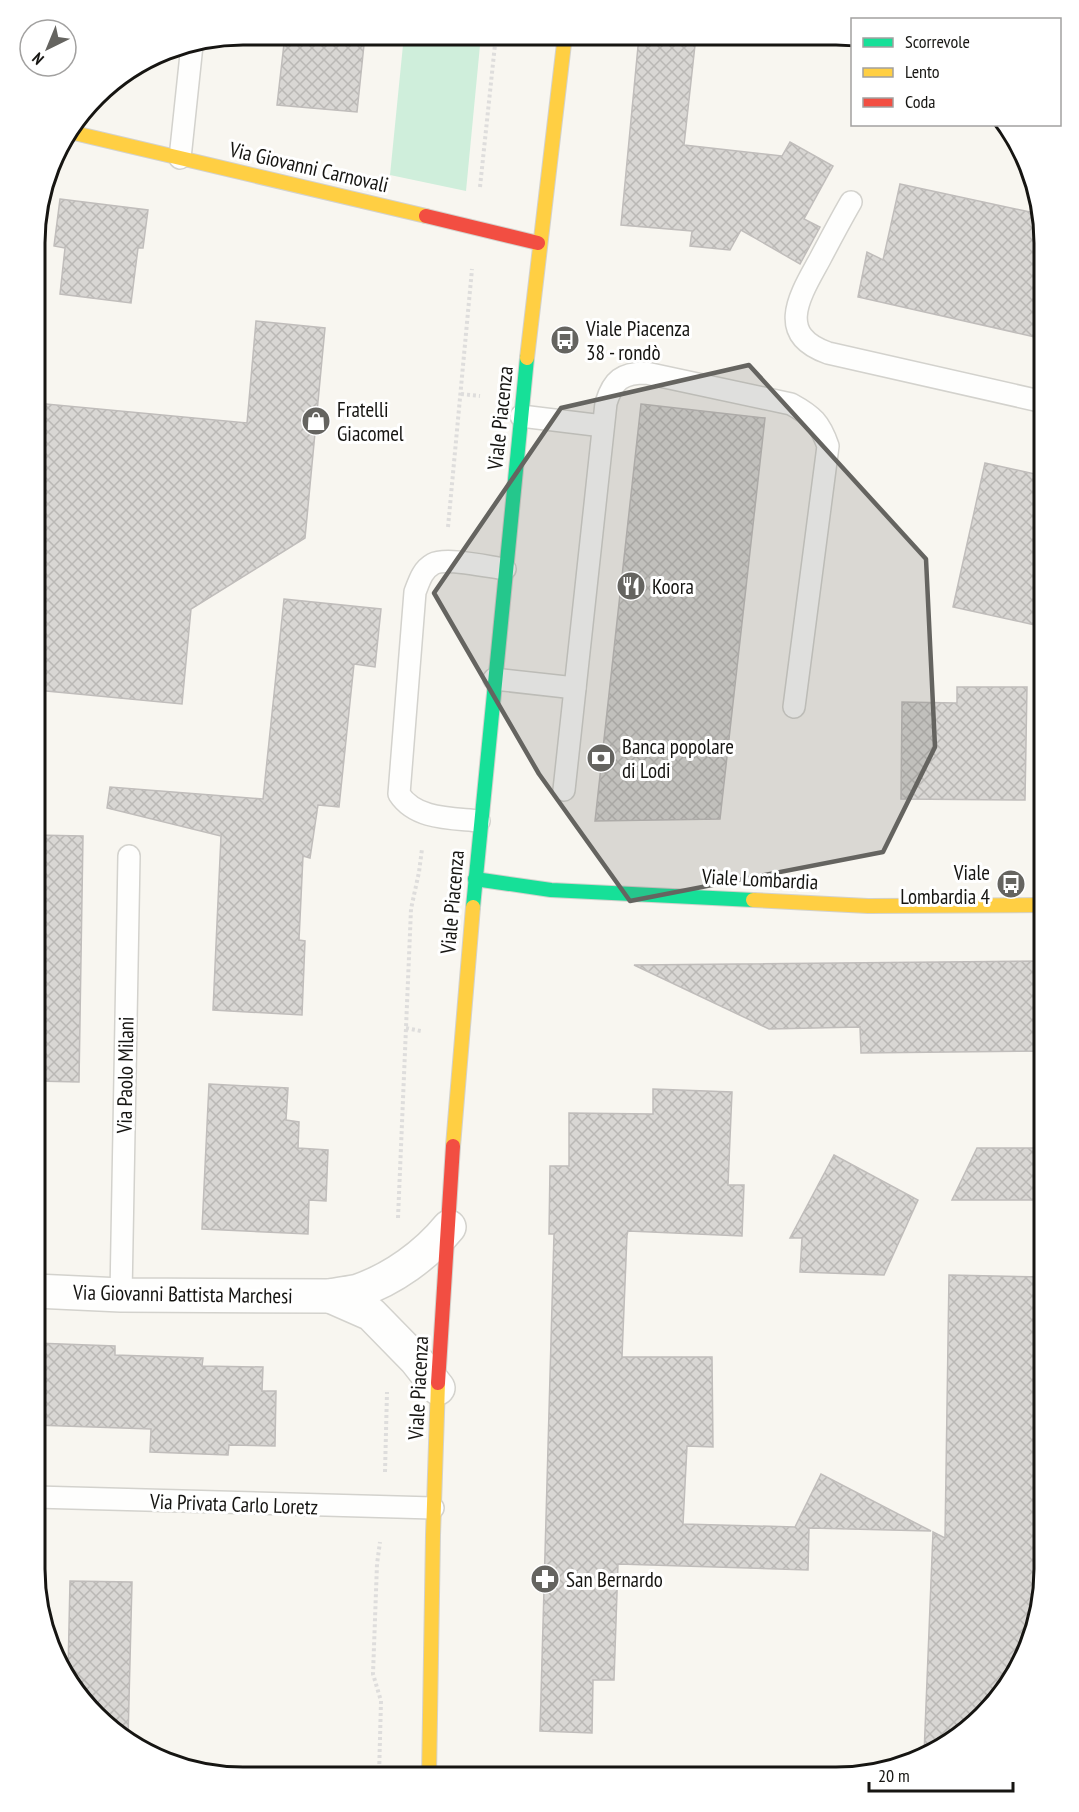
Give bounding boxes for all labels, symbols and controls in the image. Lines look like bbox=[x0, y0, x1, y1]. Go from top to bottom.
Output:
north arrow bbox=[18, 18, 78, 78]
legend bbox=[851, 18, 1061, 126]
text: Scorrevole bbox=[905, 30, 970, 53]
text: N bbox=[28, 49, 48, 69]
text: Lento bbox=[905, 60, 940, 83]
text: Coda bbox=[905, 90, 936, 113]
street label: Via Giovanni Carnovali bbox=[226, 135, 391, 198]
place label: Viale Piacenza 38 - rondò bbox=[585, 315, 690, 366]
bus stop icon: Viale Piacenza 38 - rondò bbox=[549, 324, 581, 356]
street label: Viale Piacenza bbox=[481, 365, 519, 472]
place label: Fratelli Giacomel bbox=[337, 396, 404, 447]
shop icon: Fratelli Giacomel bbox=[300, 405, 332, 437]
restaurant icon: Koora bbox=[615, 570, 647, 602]
place label: Koora bbox=[652, 573, 694, 600]
place label: Banca popolare di Lodi bbox=[622, 733, 734, 784]
bank icon: Banca popolare di Lodi bbox=[585, 742, 617, 774]
street label: Viale Piacenza bbox=[434, 849, 470, 956]
place label: Viale Lombardia 4 bbox=[900, 859, 991, 910]
street label: Viale Lombardia bbox=[700, 862, 819, 896]
bus stop icon: Viale Lombardia 4 bbox=[995, 868, 1027, 900]
street label: Via Paolo Milani bbox=[110, 1016, 140, 1135]
street label: Via Giovanni Battista Marchesi bbox=[72, 1279, 293, 1309]
street label: Viale Piacenza bbox=[402, 1335, 434, 1442]
street label: Via Privata Carlo Loretz bbox=[149, 1488, 318, 1520]
pharmacy icon: San Bernardo bbox=[529, 1563, 561, 1595]
place label: San Bernardo bbox=[566, 1566, 663, 1593]
scale bar bbox=[869, 1755, 1013, 1793]
text: 20 m bbox=[878, 1764, 910, 1787]

